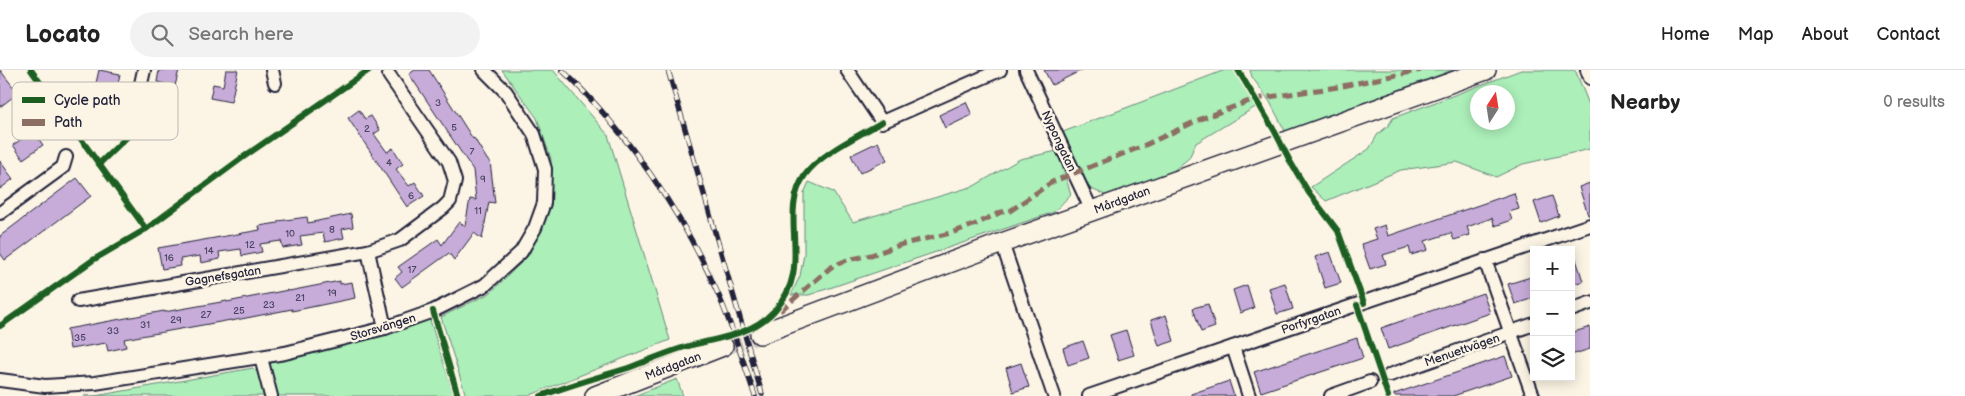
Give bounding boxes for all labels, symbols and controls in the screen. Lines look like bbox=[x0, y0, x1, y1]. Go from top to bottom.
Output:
search box bbox=[130, 12, 480, 57]
text: Locato bbox=[25, 20, 100, 49]
icon: search bbox=[148, 21, 176, 49]
text: Search here bbox=[188, 23, 294, 46]
text: Home bbox=[1661, 24, 1710, 45]
text: Map bbox=[1738, 24, 1774, 45]
text: About bbox=[1802, 24, 1849, 45]
text: Contact bbox=[1877, 24, 1940, 45]
legend bbox=[12, 82, 178, 140]
north arrow bbox=[1470, 85, 1515, 130]
text: Nearby bbox=[1610, 90, 1680, 115]
text: Cycle path bbox=[54, 92, 121, 109]
text: 0 results bbox=[1883, 93, 1945, 112]
house number: 3 bbox=[435, 97, 441, 109]
street label: Nypongatan bbox=[1038, 108, 1079, 174]
text: Path bbox=[54, 114, 82, 131]
house number: 5 bbox=[451, 122, 457, 134]
house number: 2 bbox=[364, 123, 370, 135]
house number: 7 bbox=[470, 146, 475, 158]
house number: 4 bbox=[386, 157, 392, 169]
house number: 9 bbox=[480, 173, 486, 185]
street label: Mårdgatan bbox=[1092, 183, 1153, 218]
house number: 6 bbox=[408, 190, 414, 202]
house number: 11 bbox=[474, 205, 482, 217]
house number: 8 bbox=[329, 224, 335, 236]
house number: 10 bbox=[285, 228, 295, 240]
house number: 12 bbox=[245, 239, 255, 251]
house number: 14 bbox=[204, 245, 214, 257]
map controls bbox=[1530, 246, 1575, 381]
button: + bbox=[1530, 246, 1575, 291]
house number: 16 bbox=[164, 252, 174, 264]
street label: Gagnefsgatan bbox=[184, 263, 262, 290]
house number: 17 bbox=[408, 264, 416, 276]
house number: 19 bbox=[327, 287, 337, 299]
button: − bbox=[1530, 291, 1575, 336]
house number: 21 bbox=[295, 292, 305, 304]
house number: 23 bbox=[263, 299, 275, 311]
street label: Porfyrgatan bbox=[1279, 303, 1343, 338]
house number: 25 bbox=[233, 305, 245, 317]
house number: 27 bbox=[201, 309, 211, 321]
street label: Storsvängen bbox=[349, 310, 418, 345]
house number: 29 bbox=[170, 314, 182, 326]
house number: 31 bbox=[140, 319, 150, 331]
house number: 33 bbox=[107, 325, 119, 337]
street label: Menuettvägen bbox=[1423, 331, 1502, 370]
house number: 35 bbox=[74, 332, 86, 344]
button: layers bbox=[1530, 336, 1575, 381]
street label: Mårdgatan bbox=[643, 349, 703, 384]

